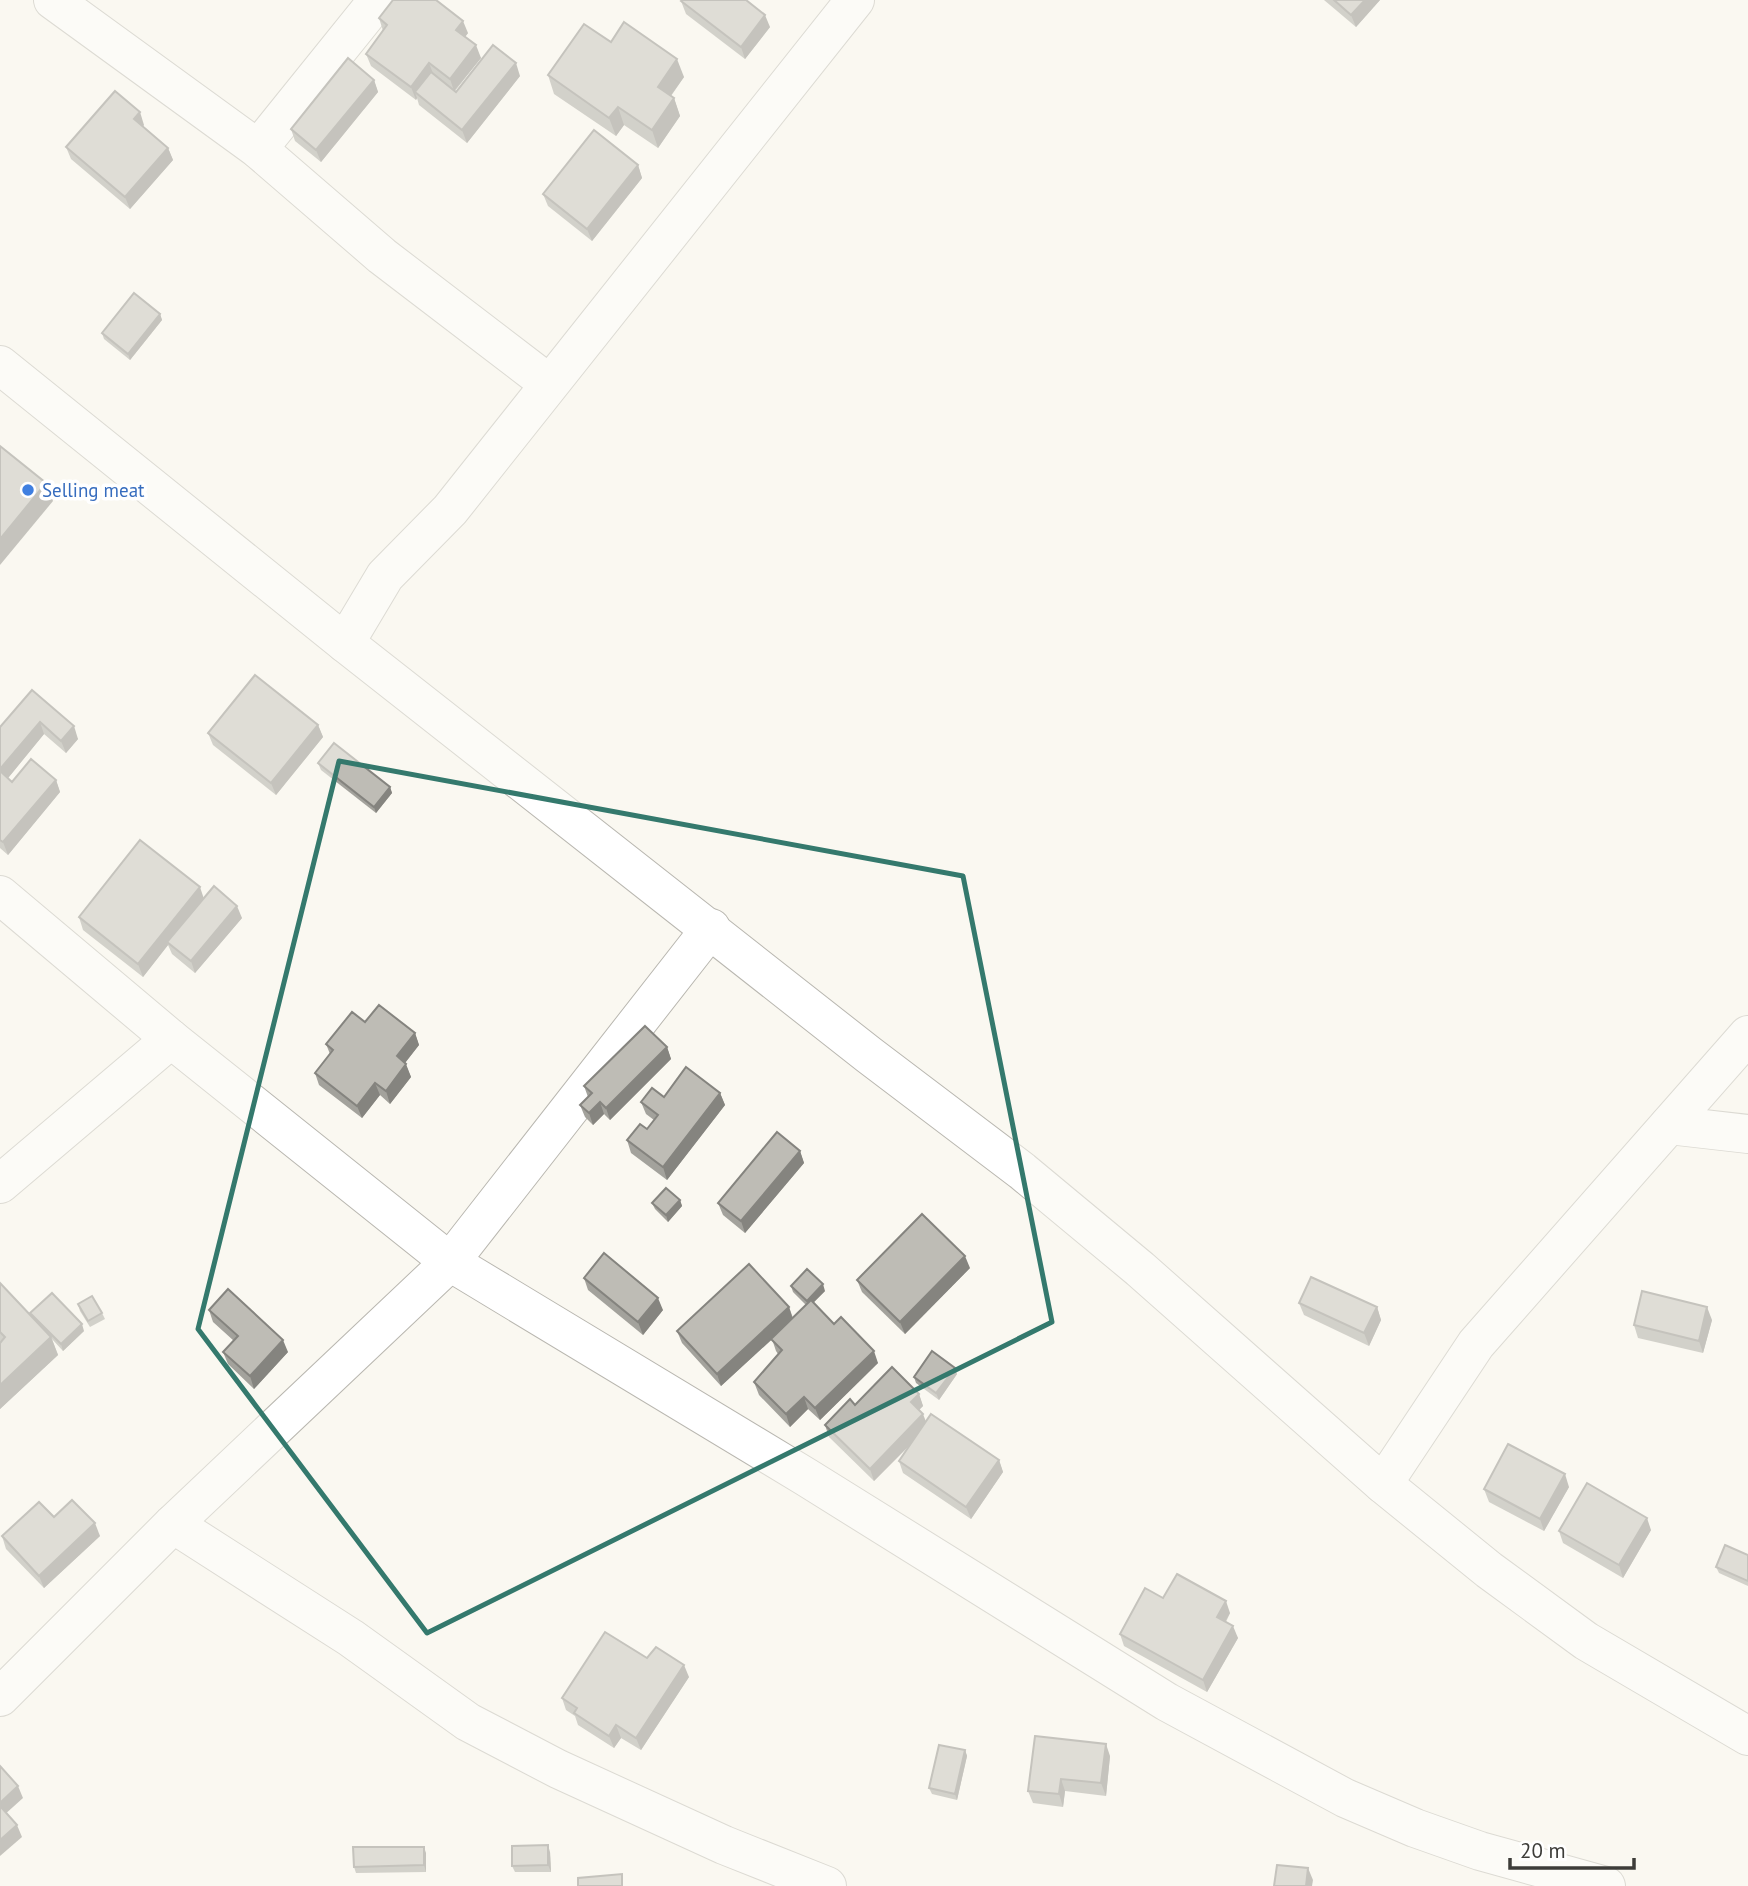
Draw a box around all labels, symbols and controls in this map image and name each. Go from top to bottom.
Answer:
place label: Selling meat [42,478,145,502]
marker: Selling meat [20,482,36,498]
scale bar [1510,1826,1634,1870]
text: 20 m [1520,1837,1566,1864]

